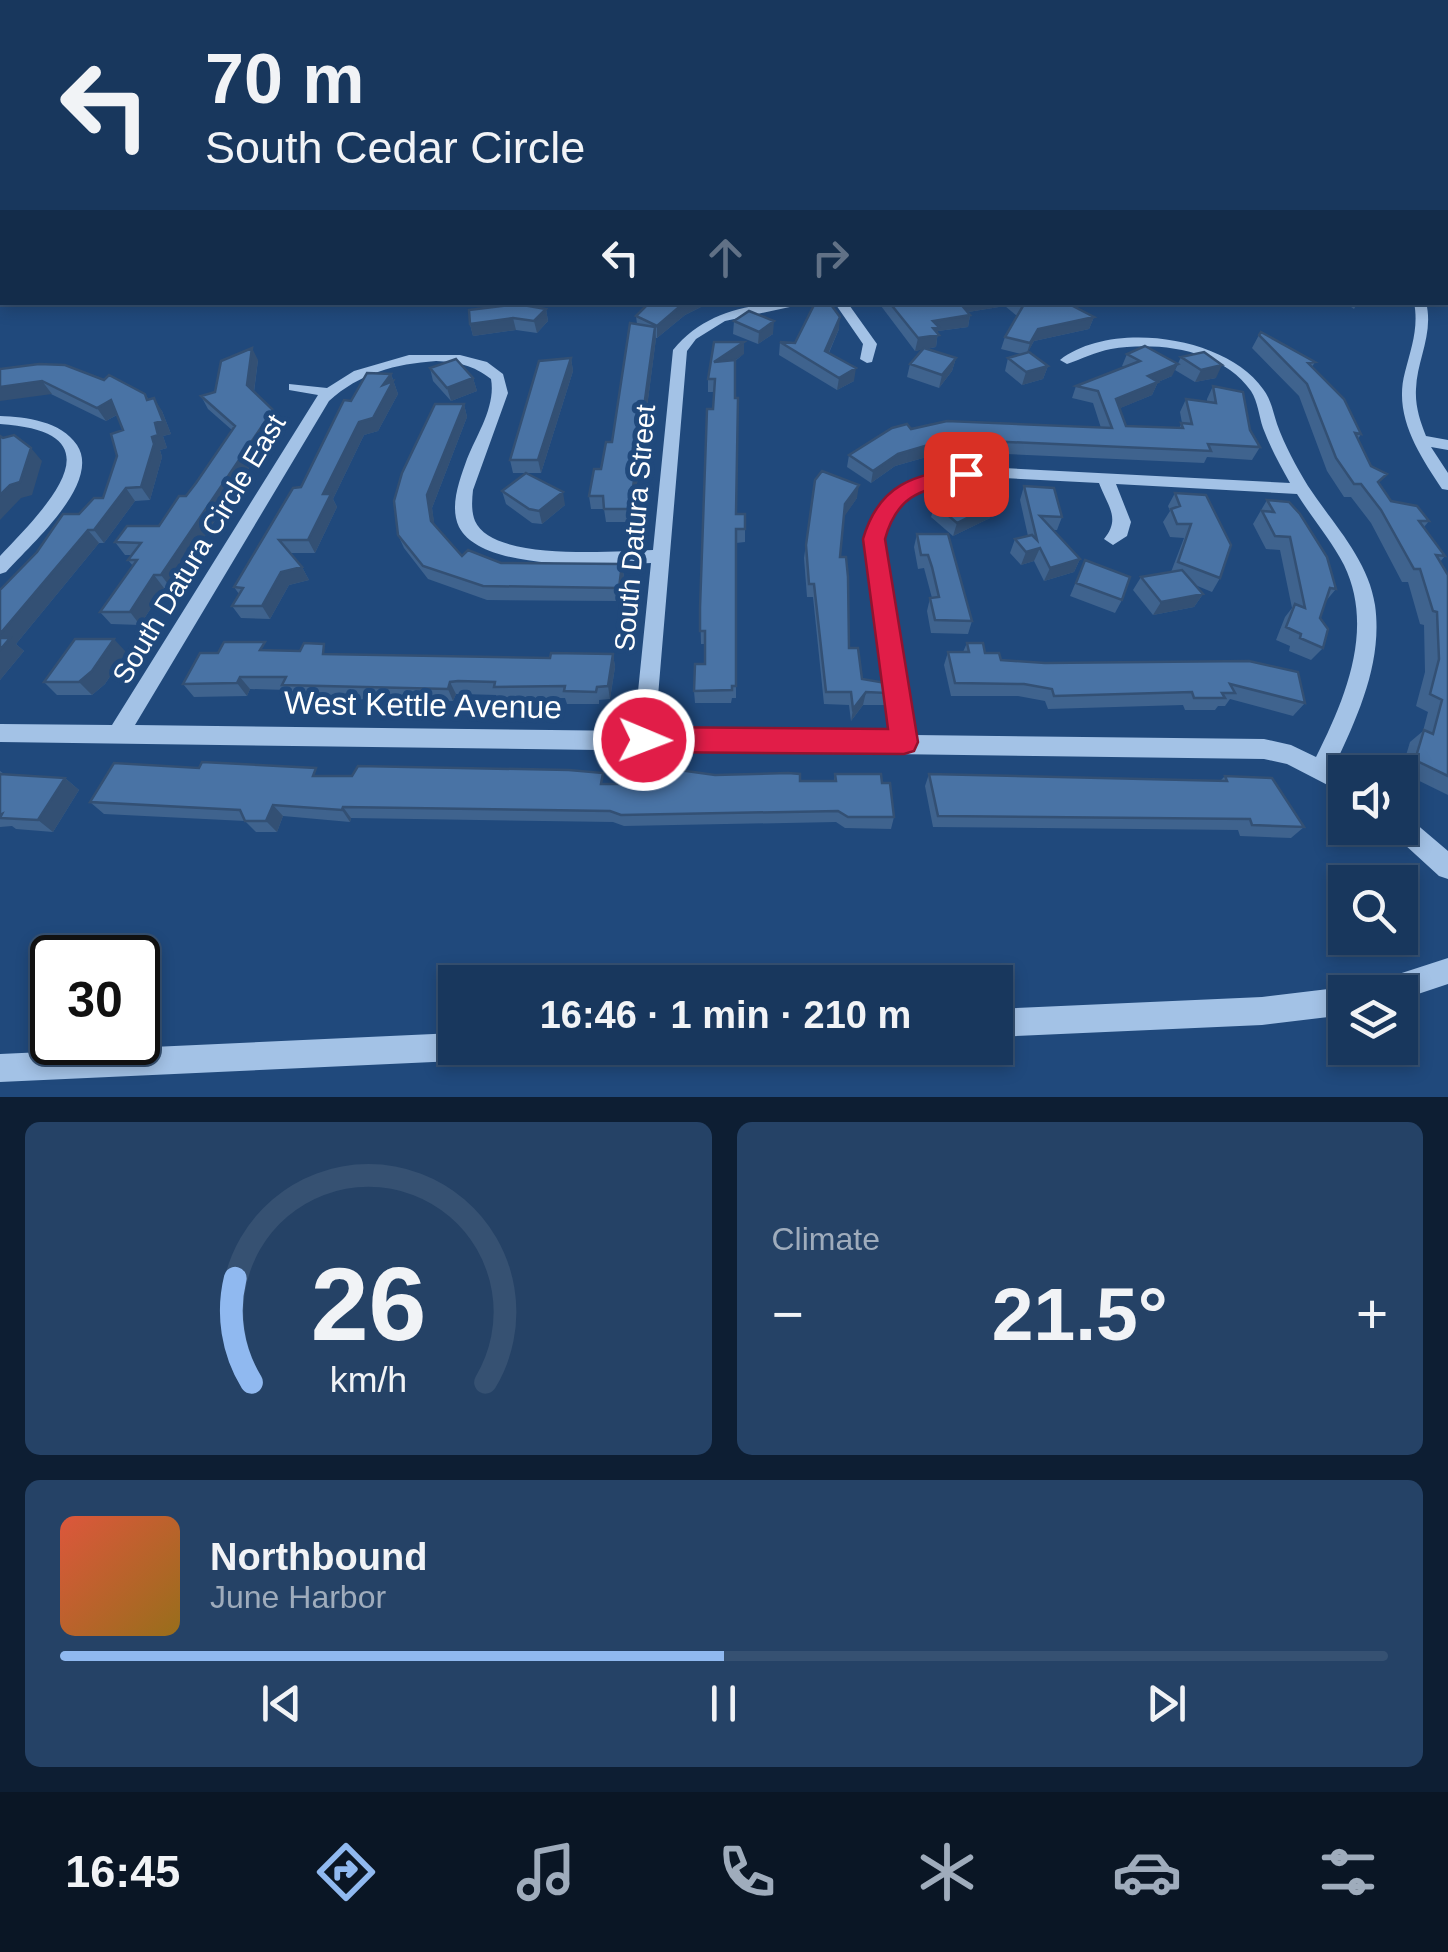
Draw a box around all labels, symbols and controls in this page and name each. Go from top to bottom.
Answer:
icon: left [40,40,170,170]
text: 70 m [205,40,365,118]
text: South Cedar Circle [205,122,585,173]
icon: left [593,230,648,285]
icon: ahead [698,230,753,285]
icon: right [803,230,858,285]
street label: South Datura Street [609,403,661,653]
street label: South Datura Circle East [106,409,292,689]
pin [924,432,1009,517]
icon: arrive [939,447,994,502]
street label: West Kettle Avenue [284,685,562,725]
position arrow [592,688,696,792]
map controls [1328,755,1418,1065]
button: sound [1328,755,1418,845]
button: search [1328,865,1418,955]
speed limit sign: 30 [30,935,160,1065]
button: layers [1328,975,1418,1065]
text: 16:46 · 1 min · 210 m [540,994,911,1036]
text: Climate [772,1221,880,1257]
text: 26 [310,1246,426,1362]
text: 21.5° [992,1272,1168,1356]
text: − [772,1283,804,1345]
text: + [1356,1283,1388,1345]
text: km/h [330,1360,407,1400]
text: Northbound [210,1536,427,1578]
text: June Harbor [210,1579,386,1615]
icon: previous [254,1676,309,1731]
icon: pause [696,1676,751,1731]
icon: next [1139,1676,1194,1731]
icon: directions [311,1837,381,1907]
icon: music [511,1837,581,1907]
icon: phone [712,1837,782,1907]
icon: climate [912,1837,982,1907]
icon: car [1112,1837,1182,1907]
icon: filters [1313,1837,1383,1907]
text: 16:45 [65,1846,180,1897]

